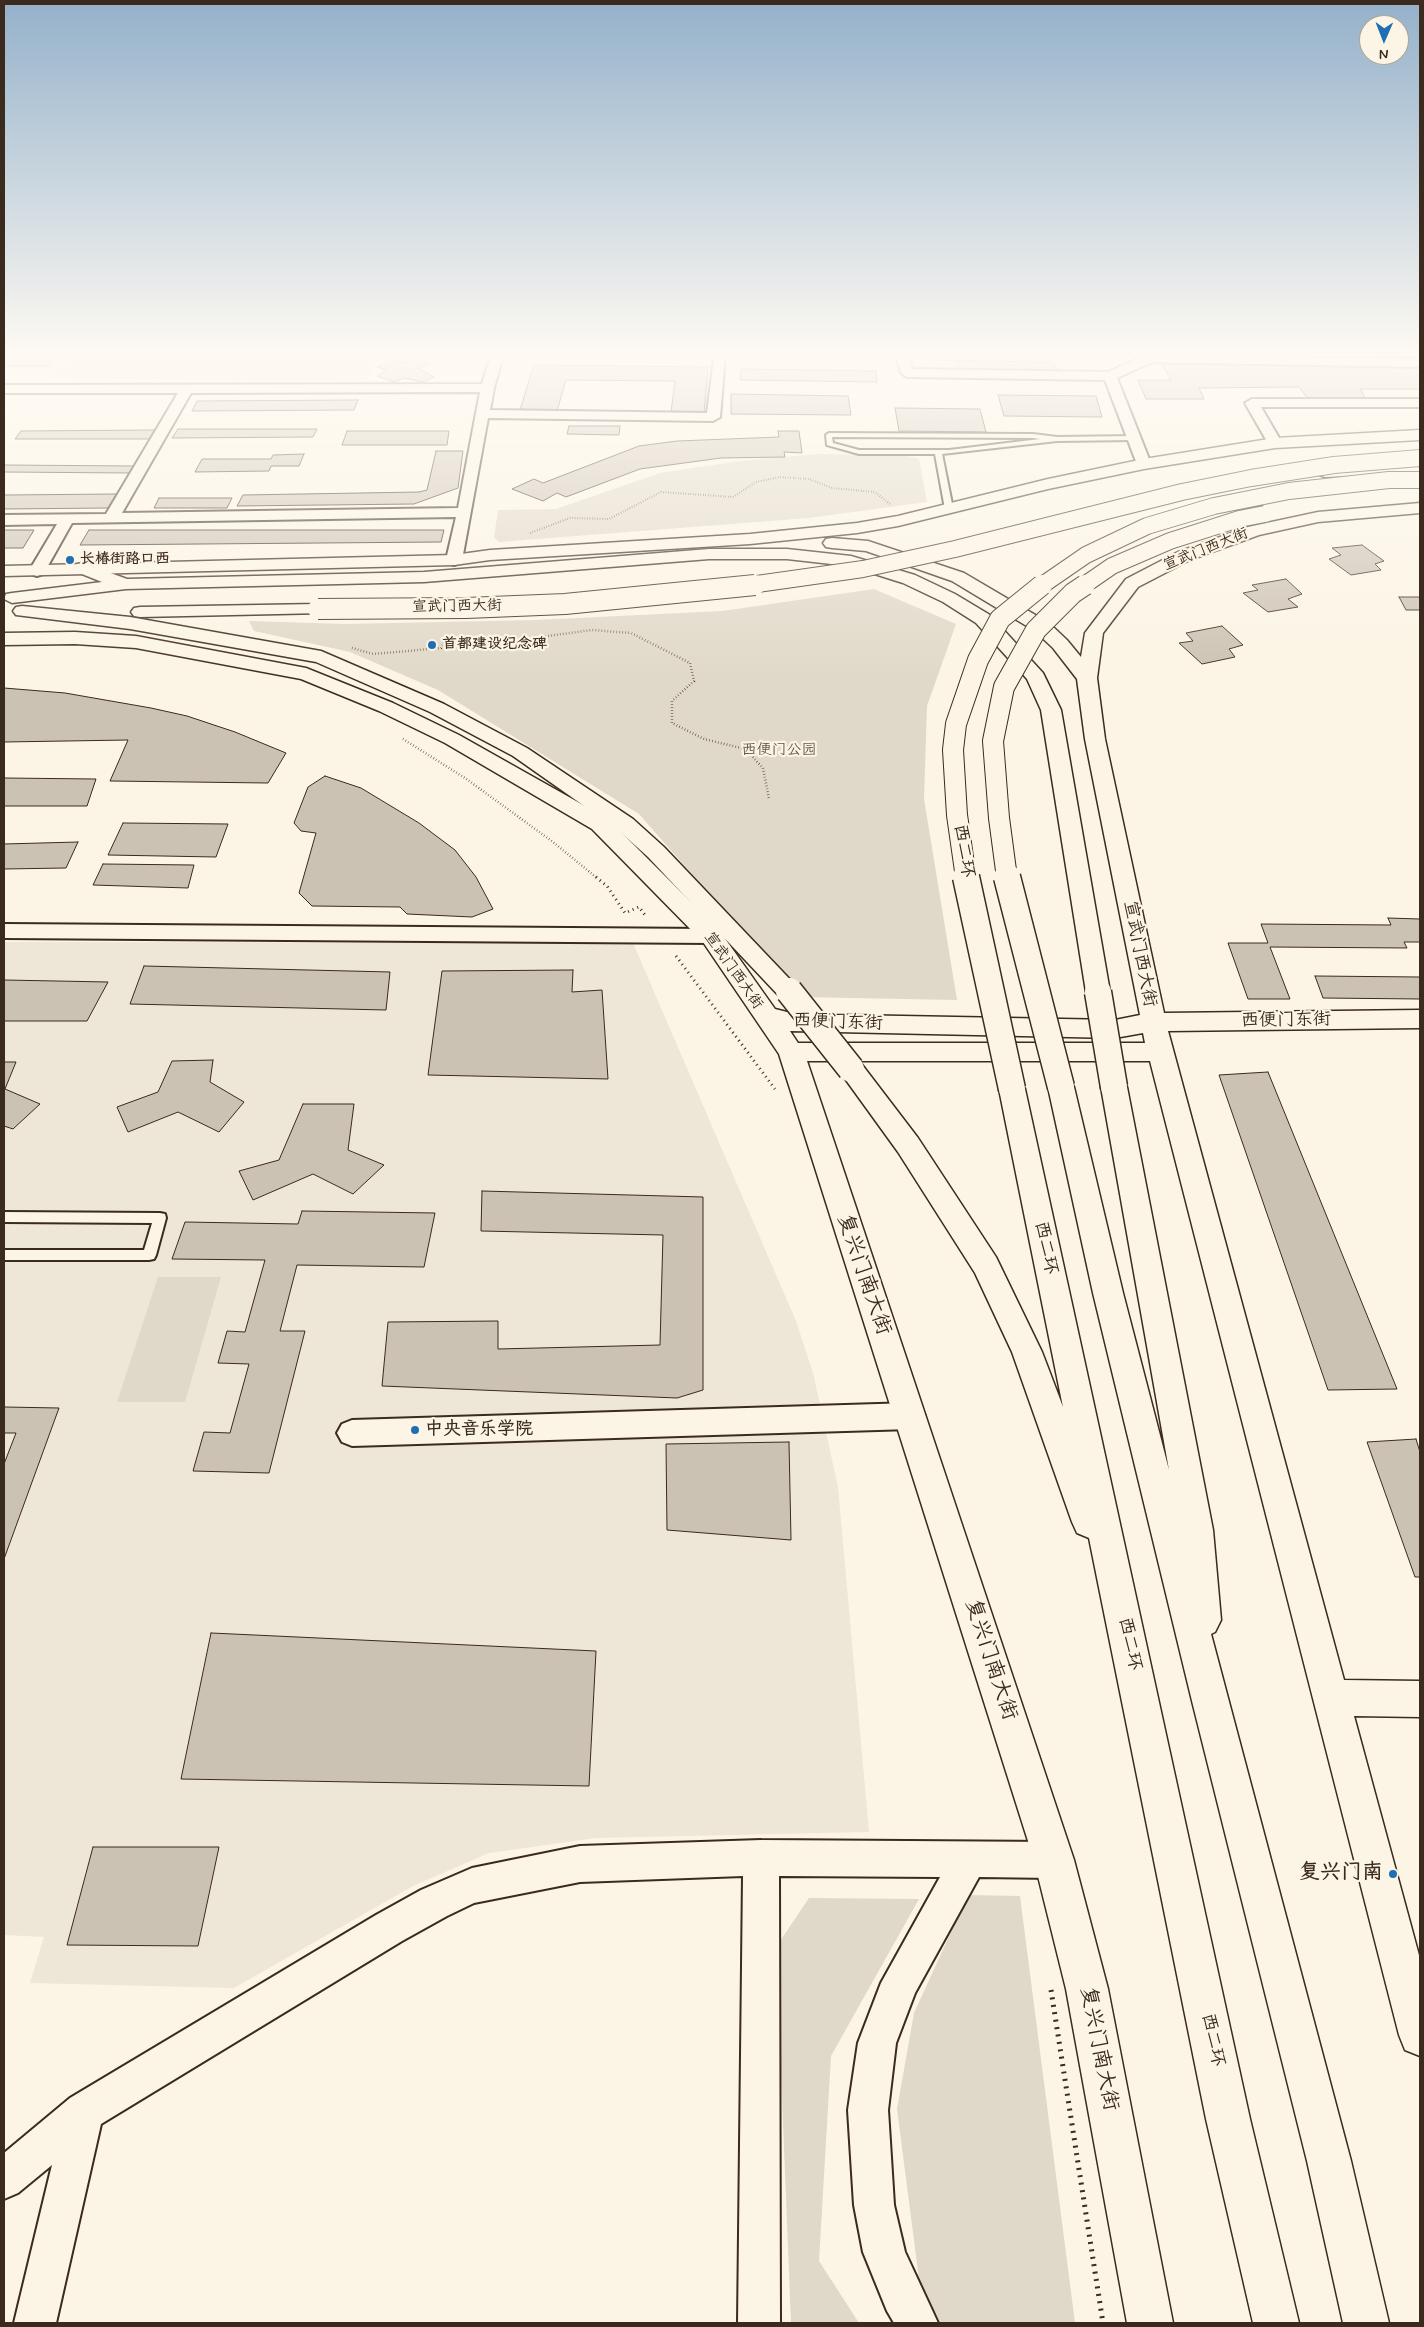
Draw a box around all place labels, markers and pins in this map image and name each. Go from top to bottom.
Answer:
place label: 长椿街路口西 [80,551,170,569]
marker: 长椿街路口西 [64,554,76,566]
place label: 首都建设纪念碑 [442,636,547,654]
marker: 首都建设纪念碑 [426,639,438,651]
place label: 中央音乐学院 [425,1419,533,1441]
marker: 中央音乐学院 [409,1424,421,1436]
place label: 复兴门南 [1299,1861,1383,1887]
marker: 复兴门南 [1387,1868,1399,1880]

